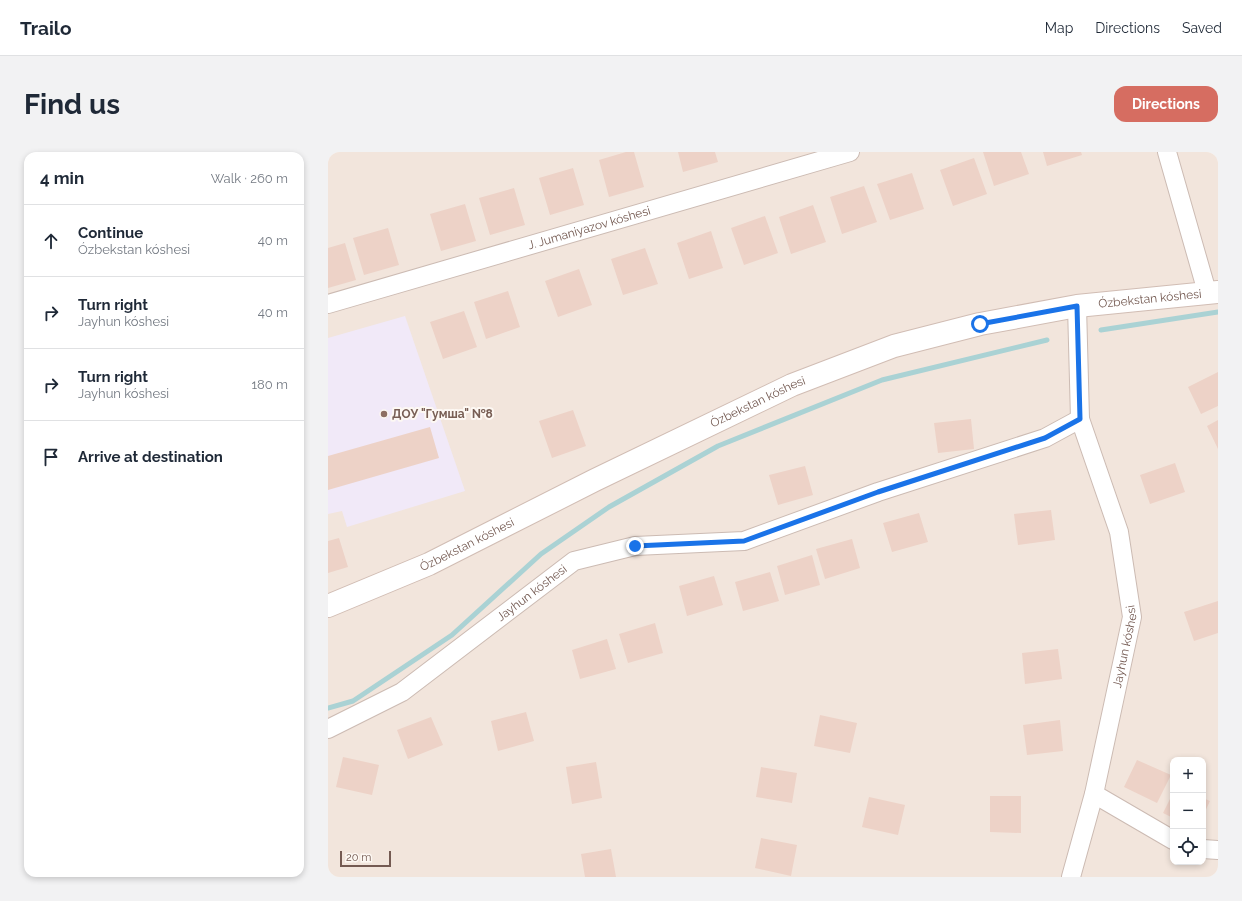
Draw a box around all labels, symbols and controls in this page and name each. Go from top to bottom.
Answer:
text: Trailo [20,17,71,39]
text: Map [1045,20,1073,36]
text: Directions [1095,20,1160,36]
text: Saved [1182,20,1222,36]
button: Directions [1114,86,1218,122]
text: Find us [24,88,120,121]
text: 4 min [40,168,84,188]
text: Walk · 260 m [211,171,288,186]
street label: J. Jumaniyazov kóshesi [526,203,652,252]
text: Continue [78,224,143,242]
icon: ahead [40,230,62,252]
text: 40 m [258,233,288,248]
text: Ózbekstan kóshesi [78,242,190,257]
street label: Ózbekstan kóshesi [1098,287,1202,311]
text: Turn right [78,296,148,314]
icon: right [40,302,62,324]
text: 40 m [258,305,288,320]
text: Jayhun kóshesi [78,314,169,329]
route start [971,315,989,333]
text: Turn right [78,368,148,386]
icon: right [40,374,62,396]
street label: Ózbekstan kóshesi [708,374,807,430]
text: 180 m [252,377,288,392]
text: Jayhun kóshesi [78,386,169,401]
place label: ДОУ "Гумша" №8 [392,407,493,421]
marker: ДОУ "Гумша" №8 [379,409,389,419]
icon: arrive [40,446,62,468]
text: Arrive at destination [78,448,223,466]
street label: Ózbekstan kóshesi [418,515,516,574]
route end [626,537,644,555]
street label: Jayhun kóshesi [494,562,570,624]
street label: Jayhun kóshesi [1110,604,1140,689]
map controls [1170,757,1206,865]
button: + [1170,757,1206,793]
button: − [1170,793,1206,829]
button: locate [1170,829,1206,865]
scale bar [340,849,391,868]
text: 20 m [346,851,371,864]

